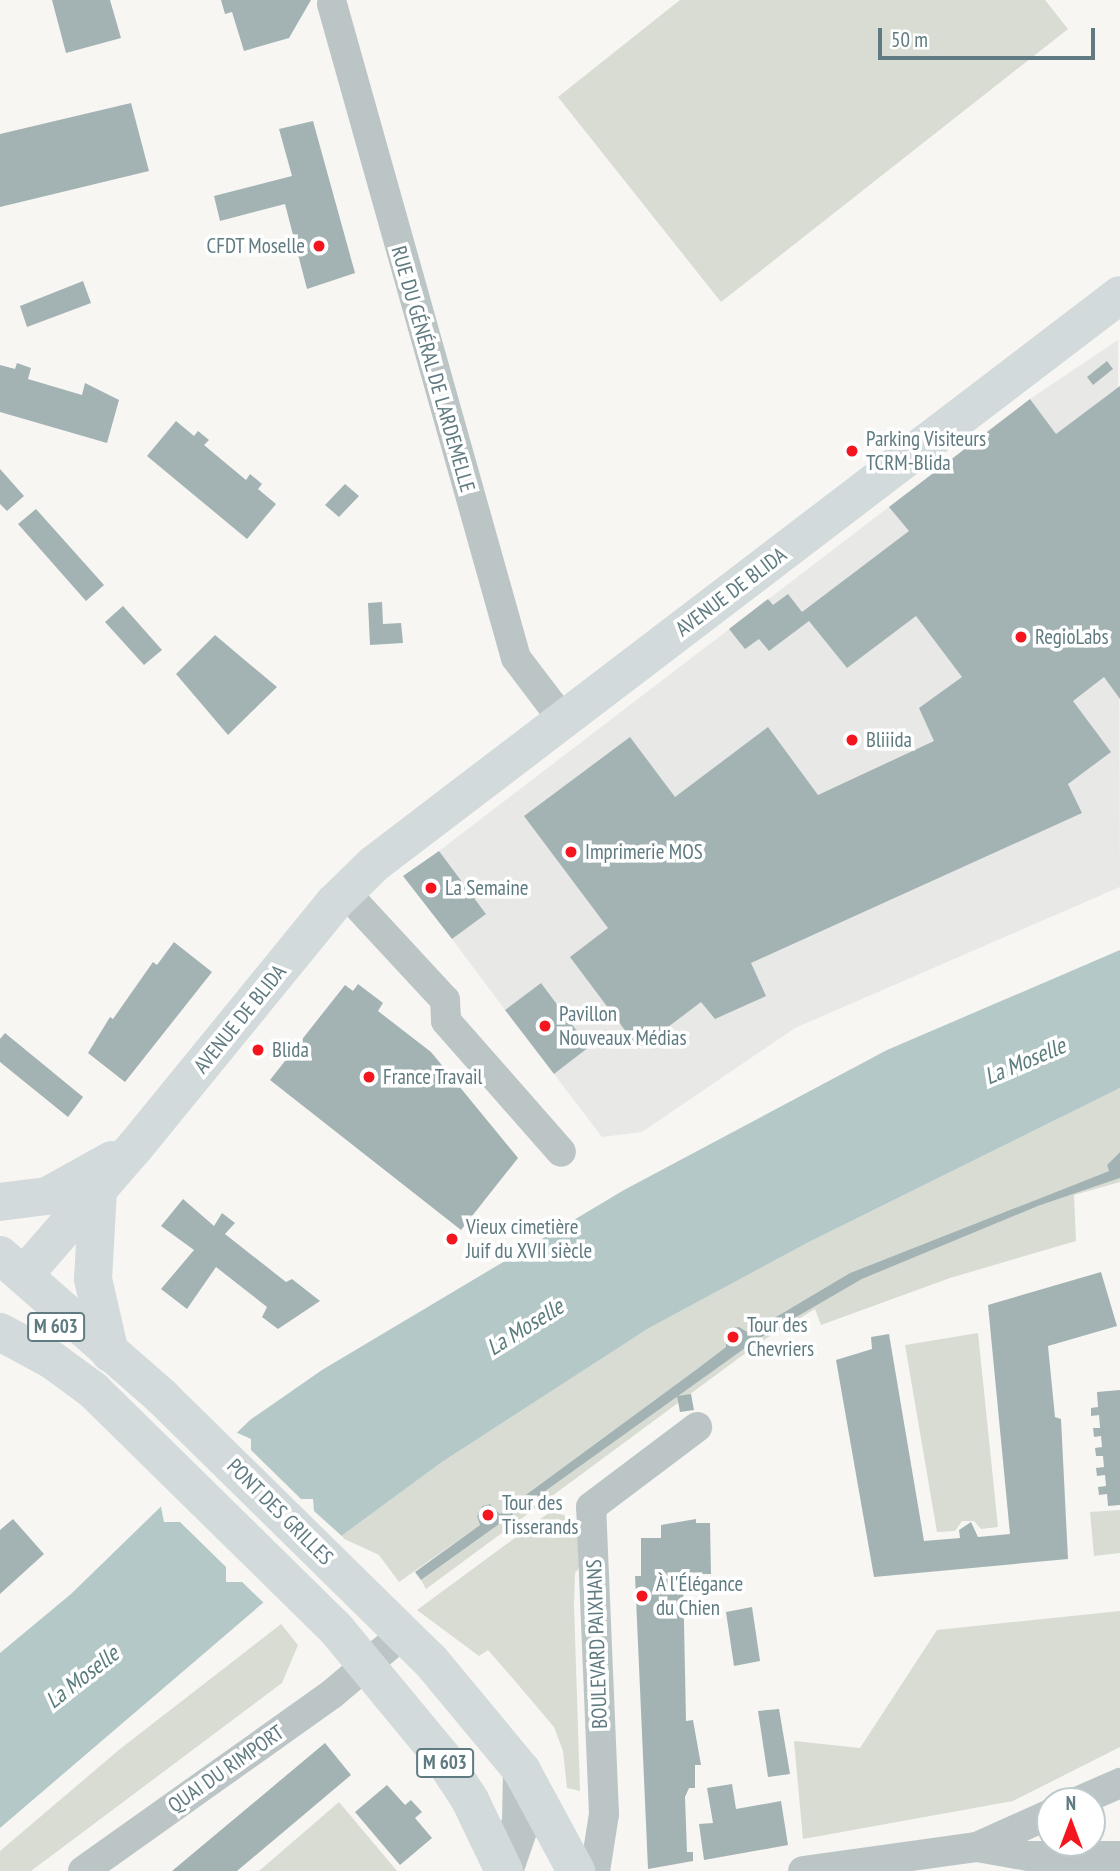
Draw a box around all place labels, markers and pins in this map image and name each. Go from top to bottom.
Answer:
place label: CFDT Moselle [206,233,305,259]
marker: CFDT Moselle [311,238,327,254]
place label: Parking Visiteurs TCRM-Blida [866,426,987,476]
marker: Parking Visiteurs TCRM-Blida [844,443,860,459]
place label: RegioLabs [1035,624,1108,650]
marker: RegioLabs [1013,629,1029,645]
place label: Bliiida [866,727,912,753]
marker: Bliiida [844,732,860,748]
place label: Imprimerie MOS [585,839,703,865]
marker: Imprimerie MOS [563,844,579,860]
place label: La Semaine [445,875,528,901]
marker: La Semaine [423,880,439,896]
place label: Pavillon Nouveaux Médias [559,1001,687,1051]
marker: Pavillon Nouveaux Médias [537,1018,553,1034]
place label: Blida [272,1037,309,1063]
marker: Blida [250,1042,266,1058]
place label: France Travail [383,1064,483,1090]
marker: France Travail [361,1069,377,1085]
place label: Vieux cimetière Juif du XVII siècle [466,1214,593,1264]
marker: Vieux cimetière Juif du XVII siècle [444,1231,460,1247]
place label: Tour des Chevriers [747,1312,814,1362]
marker: Tour des Chevriers [725,1329,741,1345]
place label: Tour des Tisserands [502,1490,578,1540]
marker: Tour des Tisserands [480,1507,496,1523]
place label: À l'Élégance du Chien [656,1571,744,1621]
marker: À l'Élégance du Chien [634,1588,650,1604]

